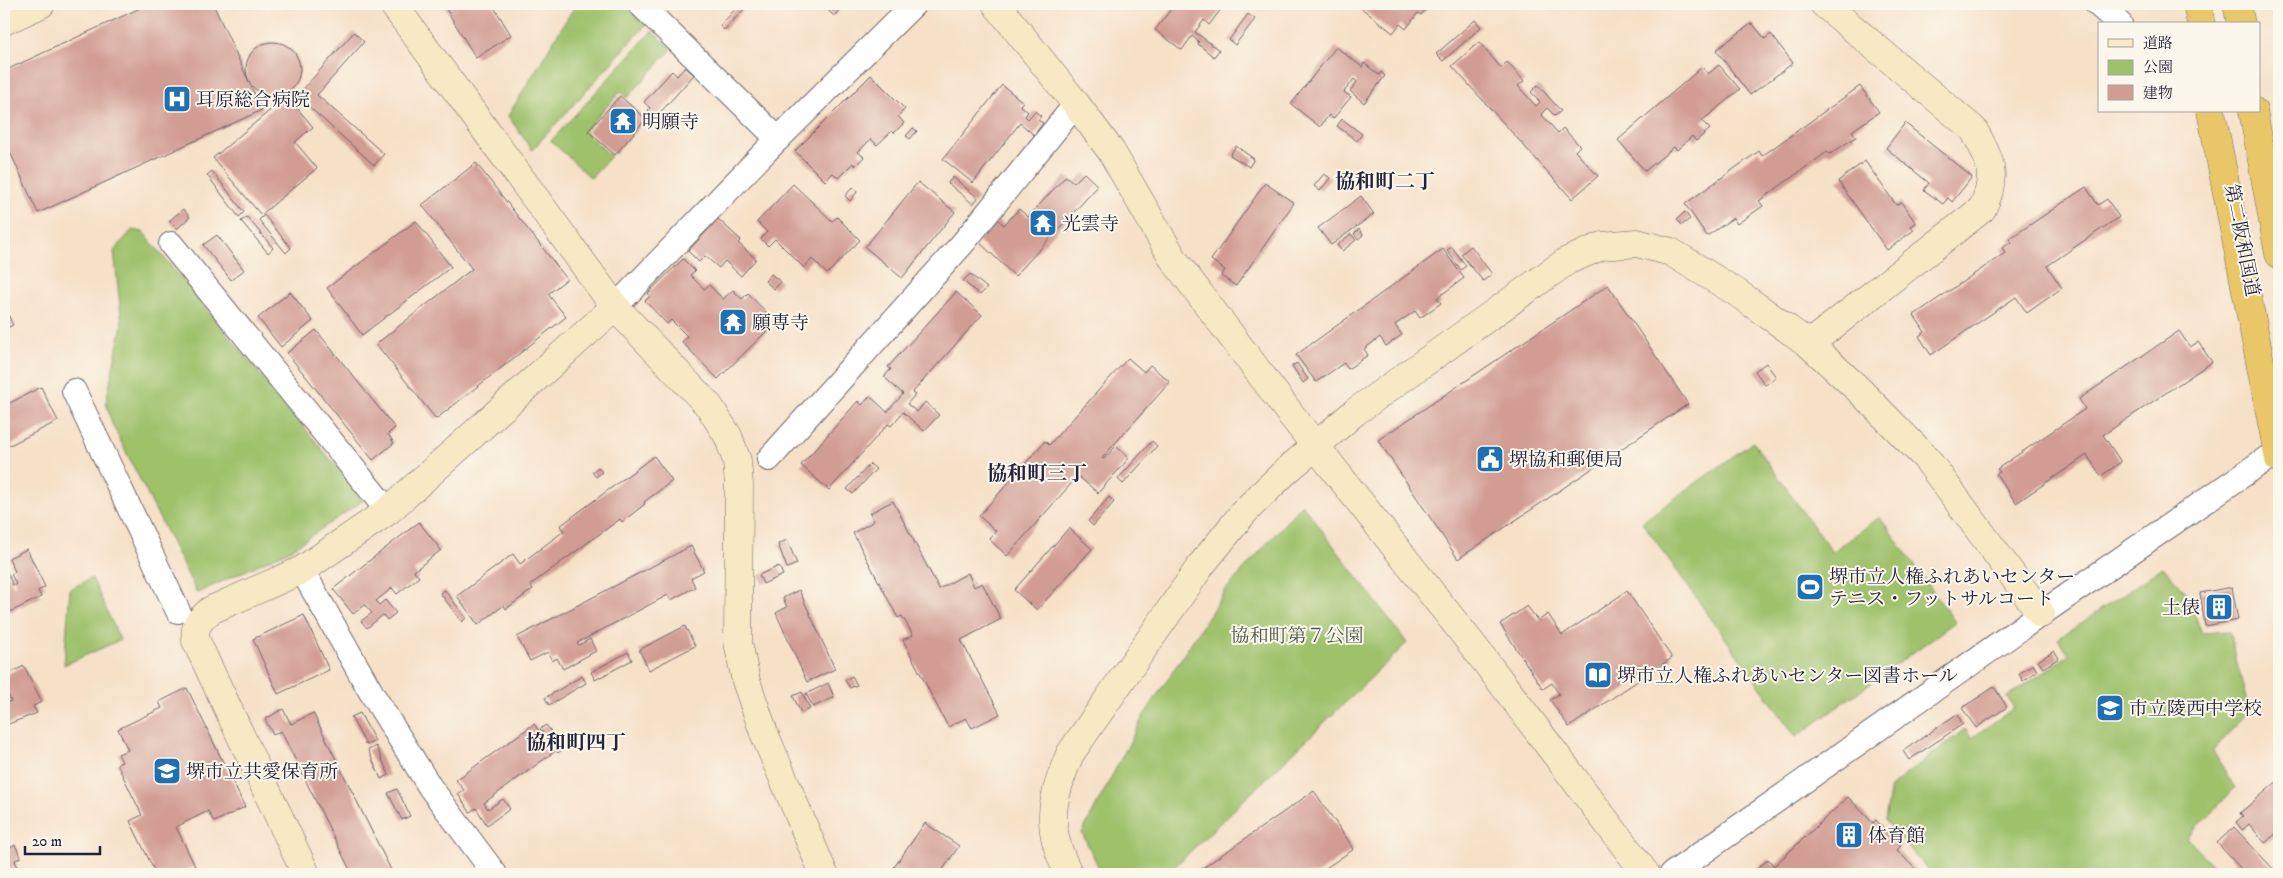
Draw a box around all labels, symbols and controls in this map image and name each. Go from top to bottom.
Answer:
legend [2098,22,2260,112]
text: 道路 [2143,34,2173,53]
text: 公園 [2143,58,2173,77]
hospital icon: 耳原総合病院 [162,84,192,114]
text: 建物 [2143,84,2173,103]
place label: 耳原総合病院 [196,89,310,112]
temple icon: 明願寺 [608,106,638,136]
place label: 明願寺 [642,111,699,134]
district label: 協和町二丁 [1335,170,1435,195]
street label: 第二阪和国道 [2219,182,2264,298]
temple icon: 光雲寺 [1028,208,1058,238]
place label: 光雲寺 [1062,213,1119,236]
temple icon: 願専寺 [718,307,748,337]
place label: 願専寺 [752,312,809,335]
public building icon: 堺協和郵便局 [1475,444,1505,474]
place label: 堺協和郵便局 [1509,449,1623,472]
district label: 協和町三丁 [987,462,1087,487]
place label: 堺市立人権ふれあいセンター テニス・フットサルコート [1829,566,2075,611]
sports icon: 堺市立人権ふれあいセンター テニス・フットサルコート [1795,572,1825,602]
building icon: 土俵 [2204,592,2234,622]
place label: 土俵 [2162,597,2200,620]
park label: 協和町第７公園 [1230,625,1364,648]
library icon: 堺市立人権ふれあいセンター図書ホール [1583,660,1613,690]
place label: 堺市立人権ふれあいセンター図書ホール [1617,665,1958,688]
school or university icon: 市立陵西中学校 [2095,693,2125,723]
place label: 市立陵西中学校 [2129,698,2262,721]
district label: 協和町四丁 [526,731,626,756]
school or university icon: 堺市立共愛保育所 [152,756,182,786]
place label: 堺市立共愛保育所 [186,761,338,784]
building icon: 体育館 [1834,820,1864,850]
scale bar [25,823,100,855]
place label: 体育館 [1868,825,1925,848]
text: 20 m [32,832,62,851]

